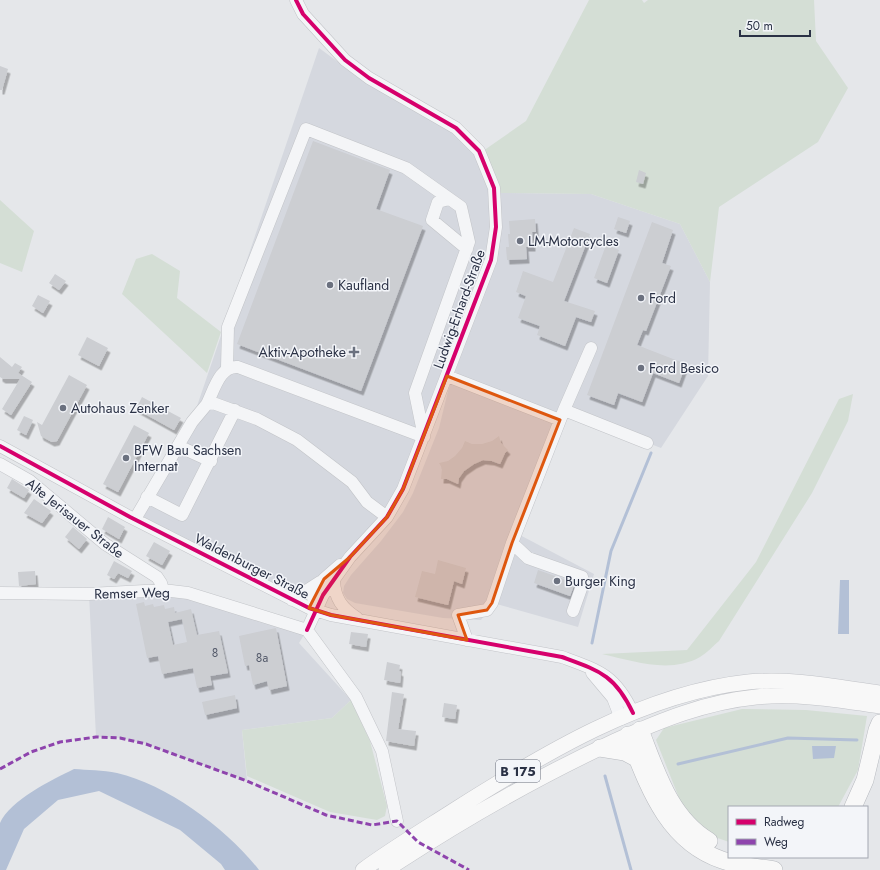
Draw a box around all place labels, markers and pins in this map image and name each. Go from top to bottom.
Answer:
place label: LM-Motorcycles [528,231,619,251]
marker: LM-Motorcycles [515,236,525,246]
place label: Kaufland [338,275,389,295]
marker: Kaufland [325,280,335,290]
place label: Ford [649,288,676,308]
marker: Ford [636,293,646,303]
place label: Aktiv-Apotheke [259,342,346,362]
marker: Aktiv-Apotheke [349,347,359,357]
place label: Ford Besico [649,358,719,378]
marker: Ford Besico [636,363,646,373]
place label: Autohaus Zenker [71,398,170,418]
marker: Autohaus Zenker [58,403,68,413]
place label: BFW Bau Sachsen Internat [134,440,242,476]
marker: BFW Bau Sachsen Internat [121,453,131,463]
place label: Burger King [565,571,636,591]
marker: Burger King [552,576,562,586]

